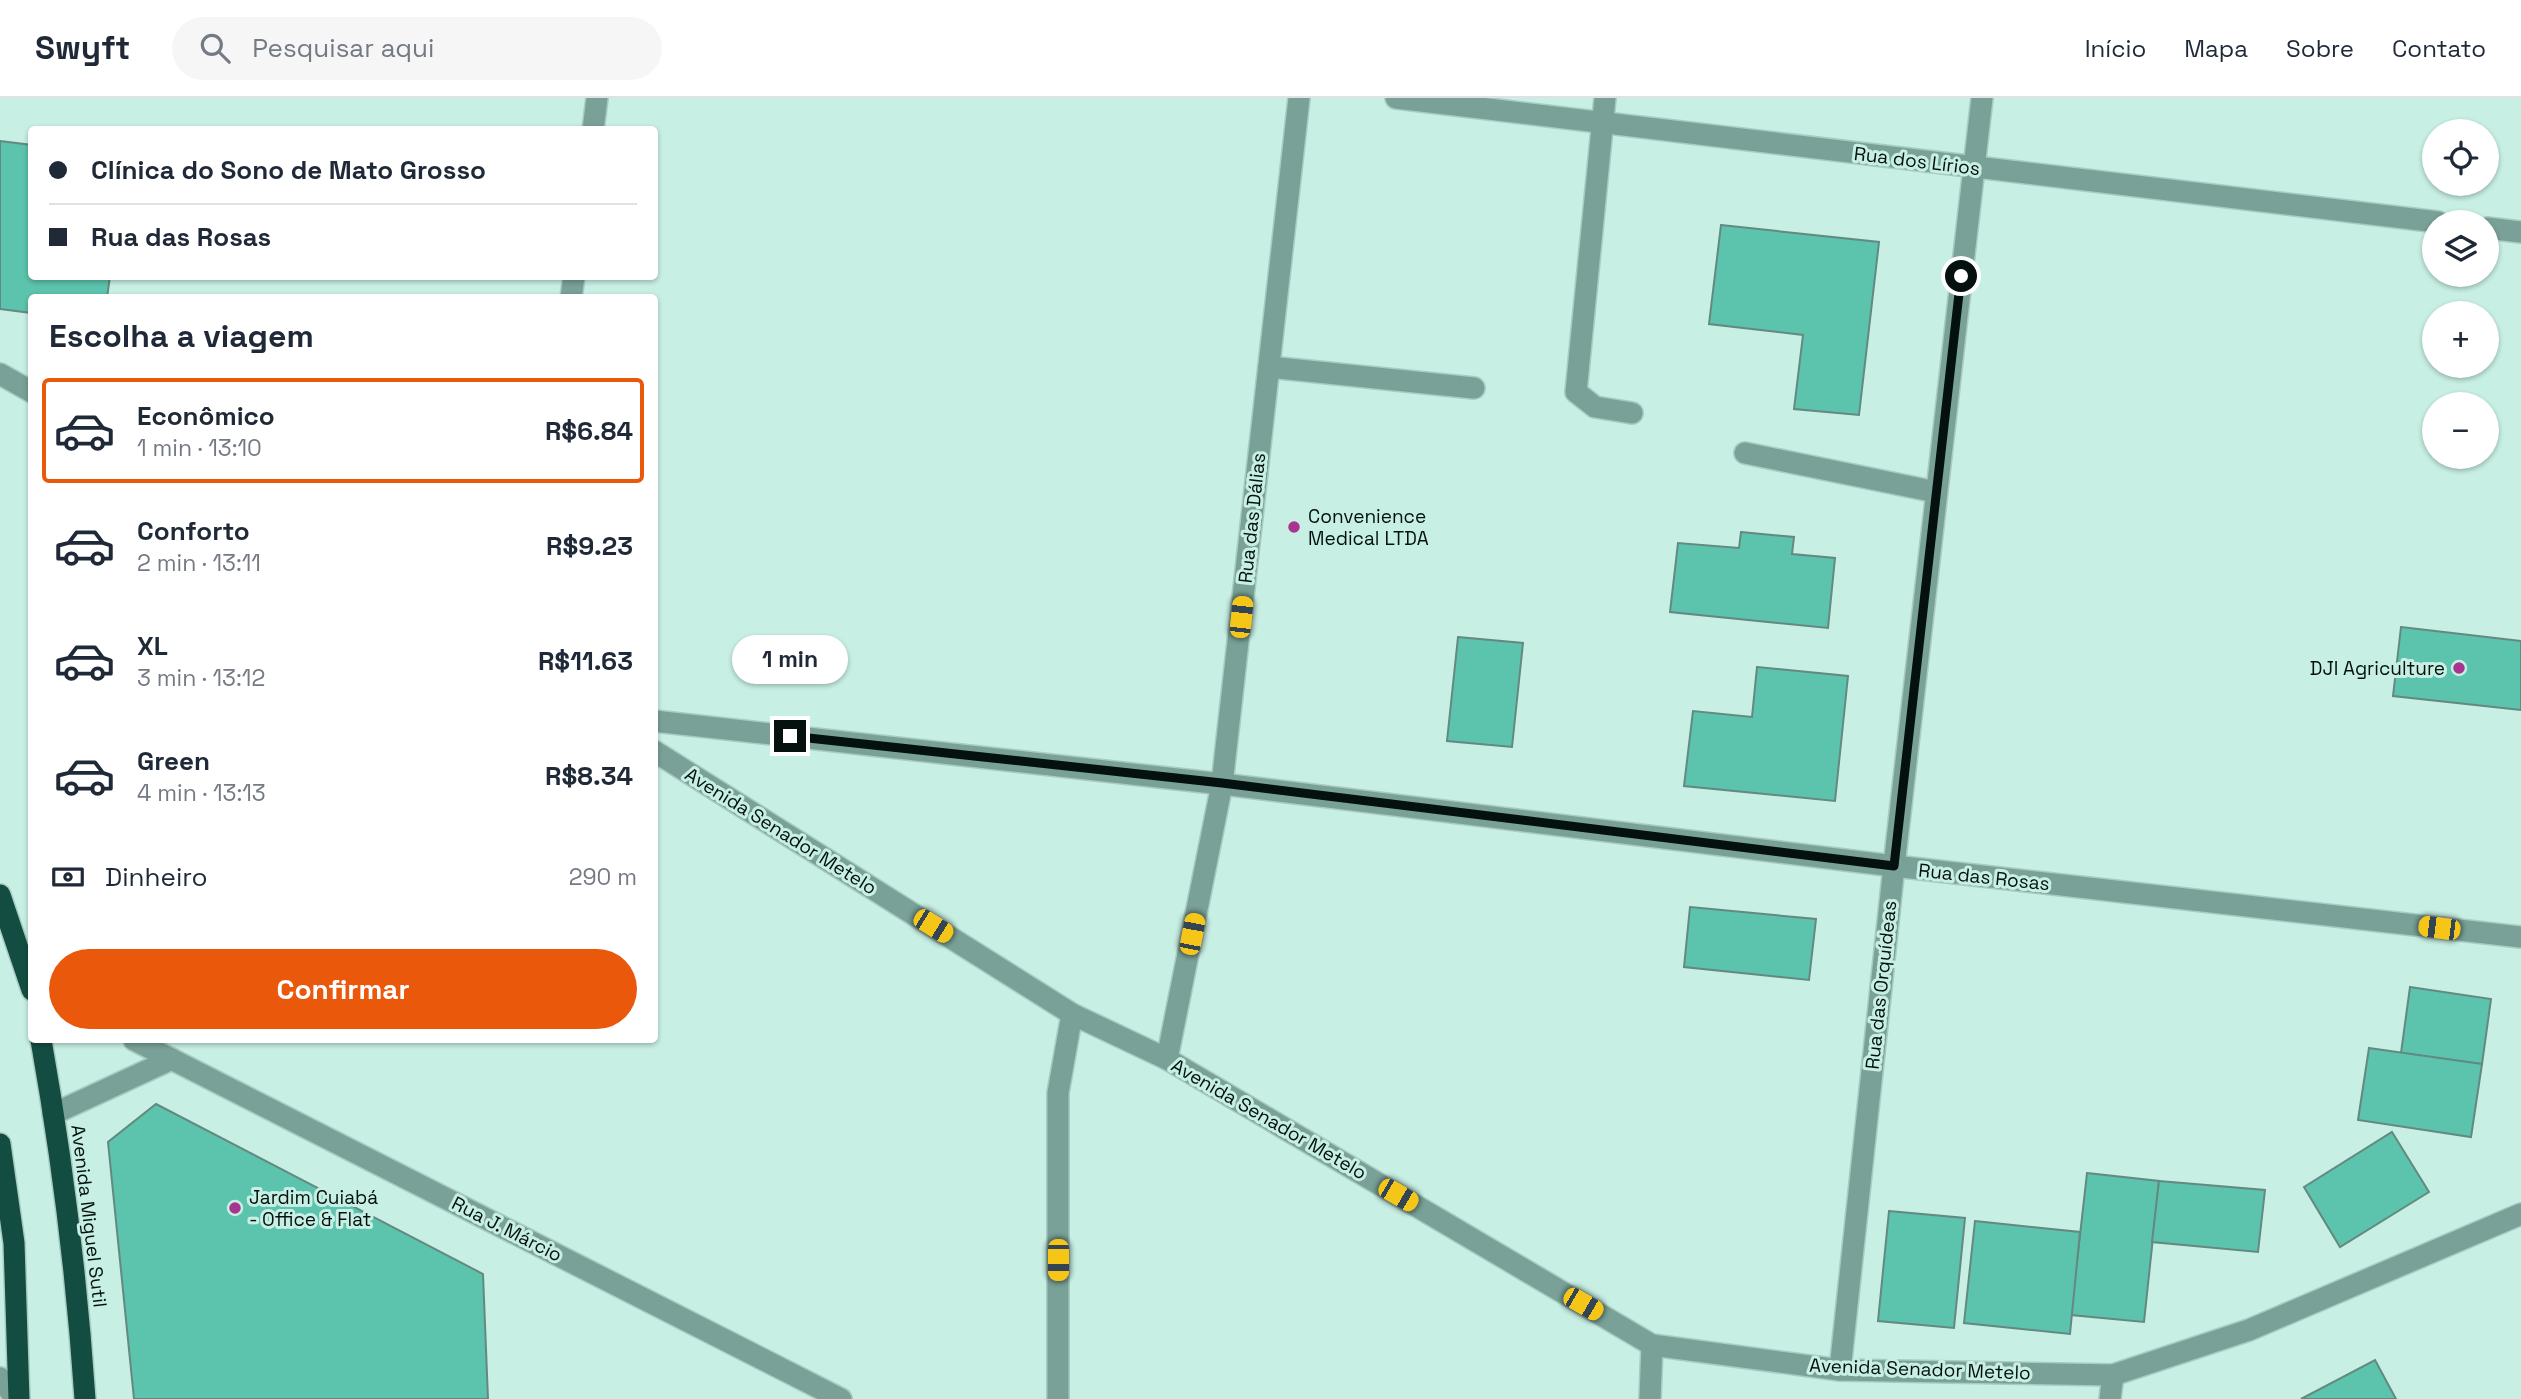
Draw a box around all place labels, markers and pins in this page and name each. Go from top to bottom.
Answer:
place label: Convenience Medical LTDA [1308,504,1429,551]
marker: Convenience Medical LTDA [1286,519,1302,535]
place label: DJI Agriculture [2310,656,2445,681]
marker: DJI Agriculture [2451,660,2467,676]
place label: Jardim Cuiabá - Office & Flat [249,1185,378,1232]
marker: Jardim Cuiabá - Office & Flat [227,1200,243,1216]

